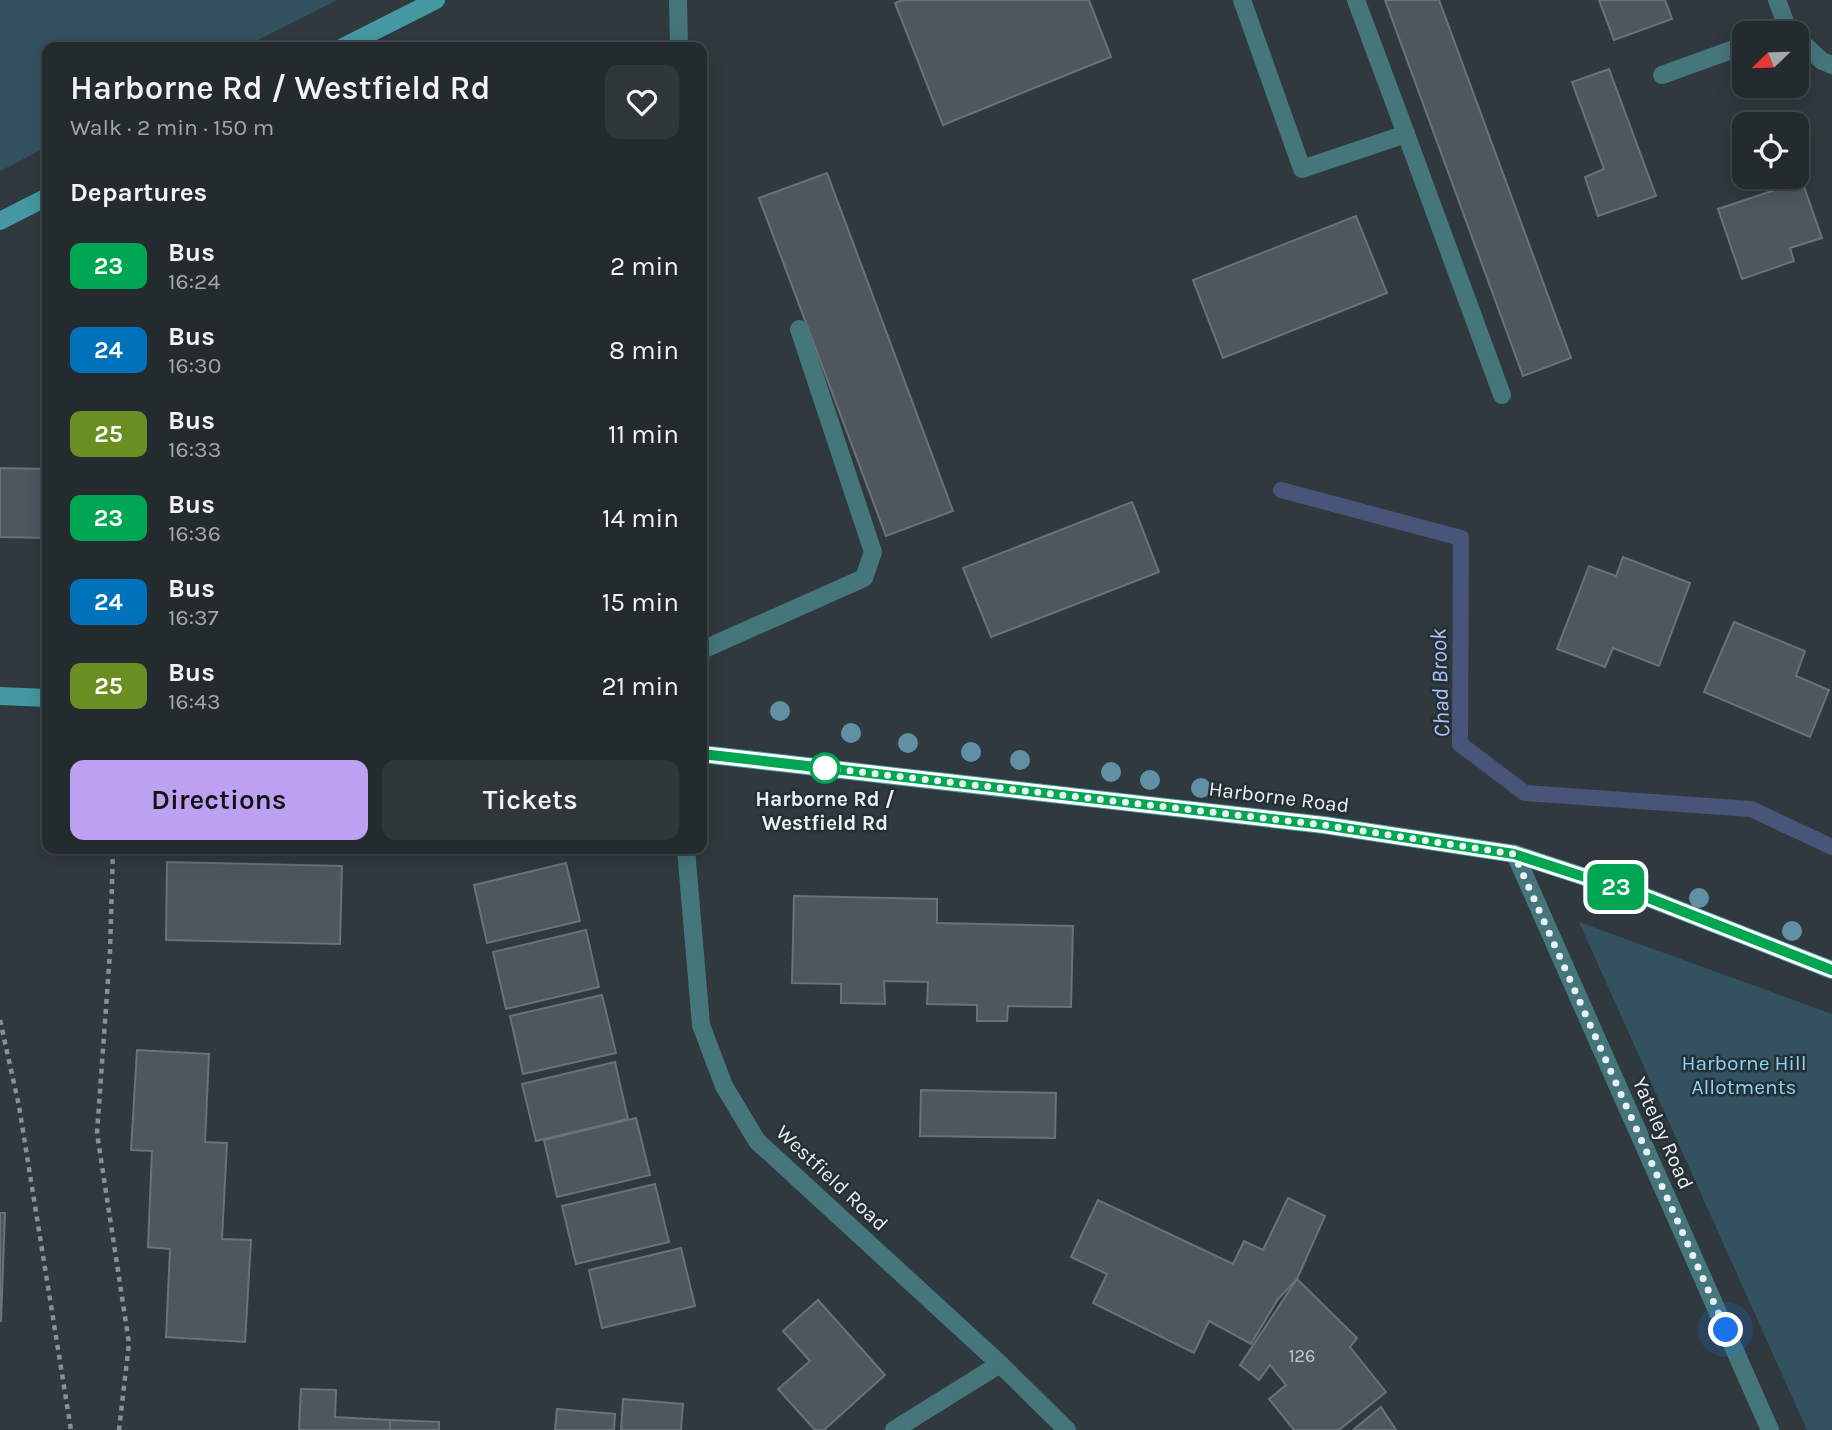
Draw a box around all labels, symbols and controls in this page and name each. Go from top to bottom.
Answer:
north arrow [1732,21,1810,98]
map controls [1732,21,1809,189]
button: heart [605,65,679,139]
text: Harborne Rd / Westfield Rd [70,69,490,107]
button: locate [1732,112,1809,189]
text: Walk · 2 min · 150 m [70,114,274,141]
text: Departures [70,177,207,208]
text: Bus [168,237,215,268]
text: 2 min [610,251,679,282]
text: 23 [94,252,123,280]
text: 16:24 [168,268,220,295]
text: Bus [168,321,215,352]
text: 8 min [609,335,679,366]
text: 24 [94,336,123,364]
text: 16:30 [168,352,221,379]
text: Bus [168,405,215,436]
text: 11 min [608,419,679,450]
text: 25 [94,420,123,448]
text: 16:33 [168,436,221,463]
text: Bus [168,489,215,520]
text: 14 min [602,503,679,534]
text: 23 [94,504,123,532]
text: 16:36 [168,520,221,547]
text: Bus [168,573,215,604]
text: 15 min [602,587,679,618]
text: 24 [94,588,123,616]
text: 16:37 [168,604,218,631]
water label: Chad Brook [1425,628,1455,738]
text: Bus [168,657,215,688]
text: 21 min [601,671,679,702]
text: 25 [94,672,123,700]
text: 16:43 [168,688,221,715]
marker: Harborne Rd / Westfield Rd [810,753,840,783]
button: Directions [70,760,368,840]
button: Tickets [382,760,679,840]
street label: Harborne Road [1207,776,1351,818]
place label: Harborne Rd / Westfield Rd [755,787,895,835]
line badge: 23 [1584,864,1648,910]
text: 23 [1601,873,1631,901]
park label: Harborne Hill Allotments [1681,1051,1807,1099]
street label: Yateley Road [1628,1073,1698,1193]
street label: Westfield Road [771,1120,893,1236]
your location [1708,1312,1743,1347]
house number: 126 [1289,1345,1315,1367]

